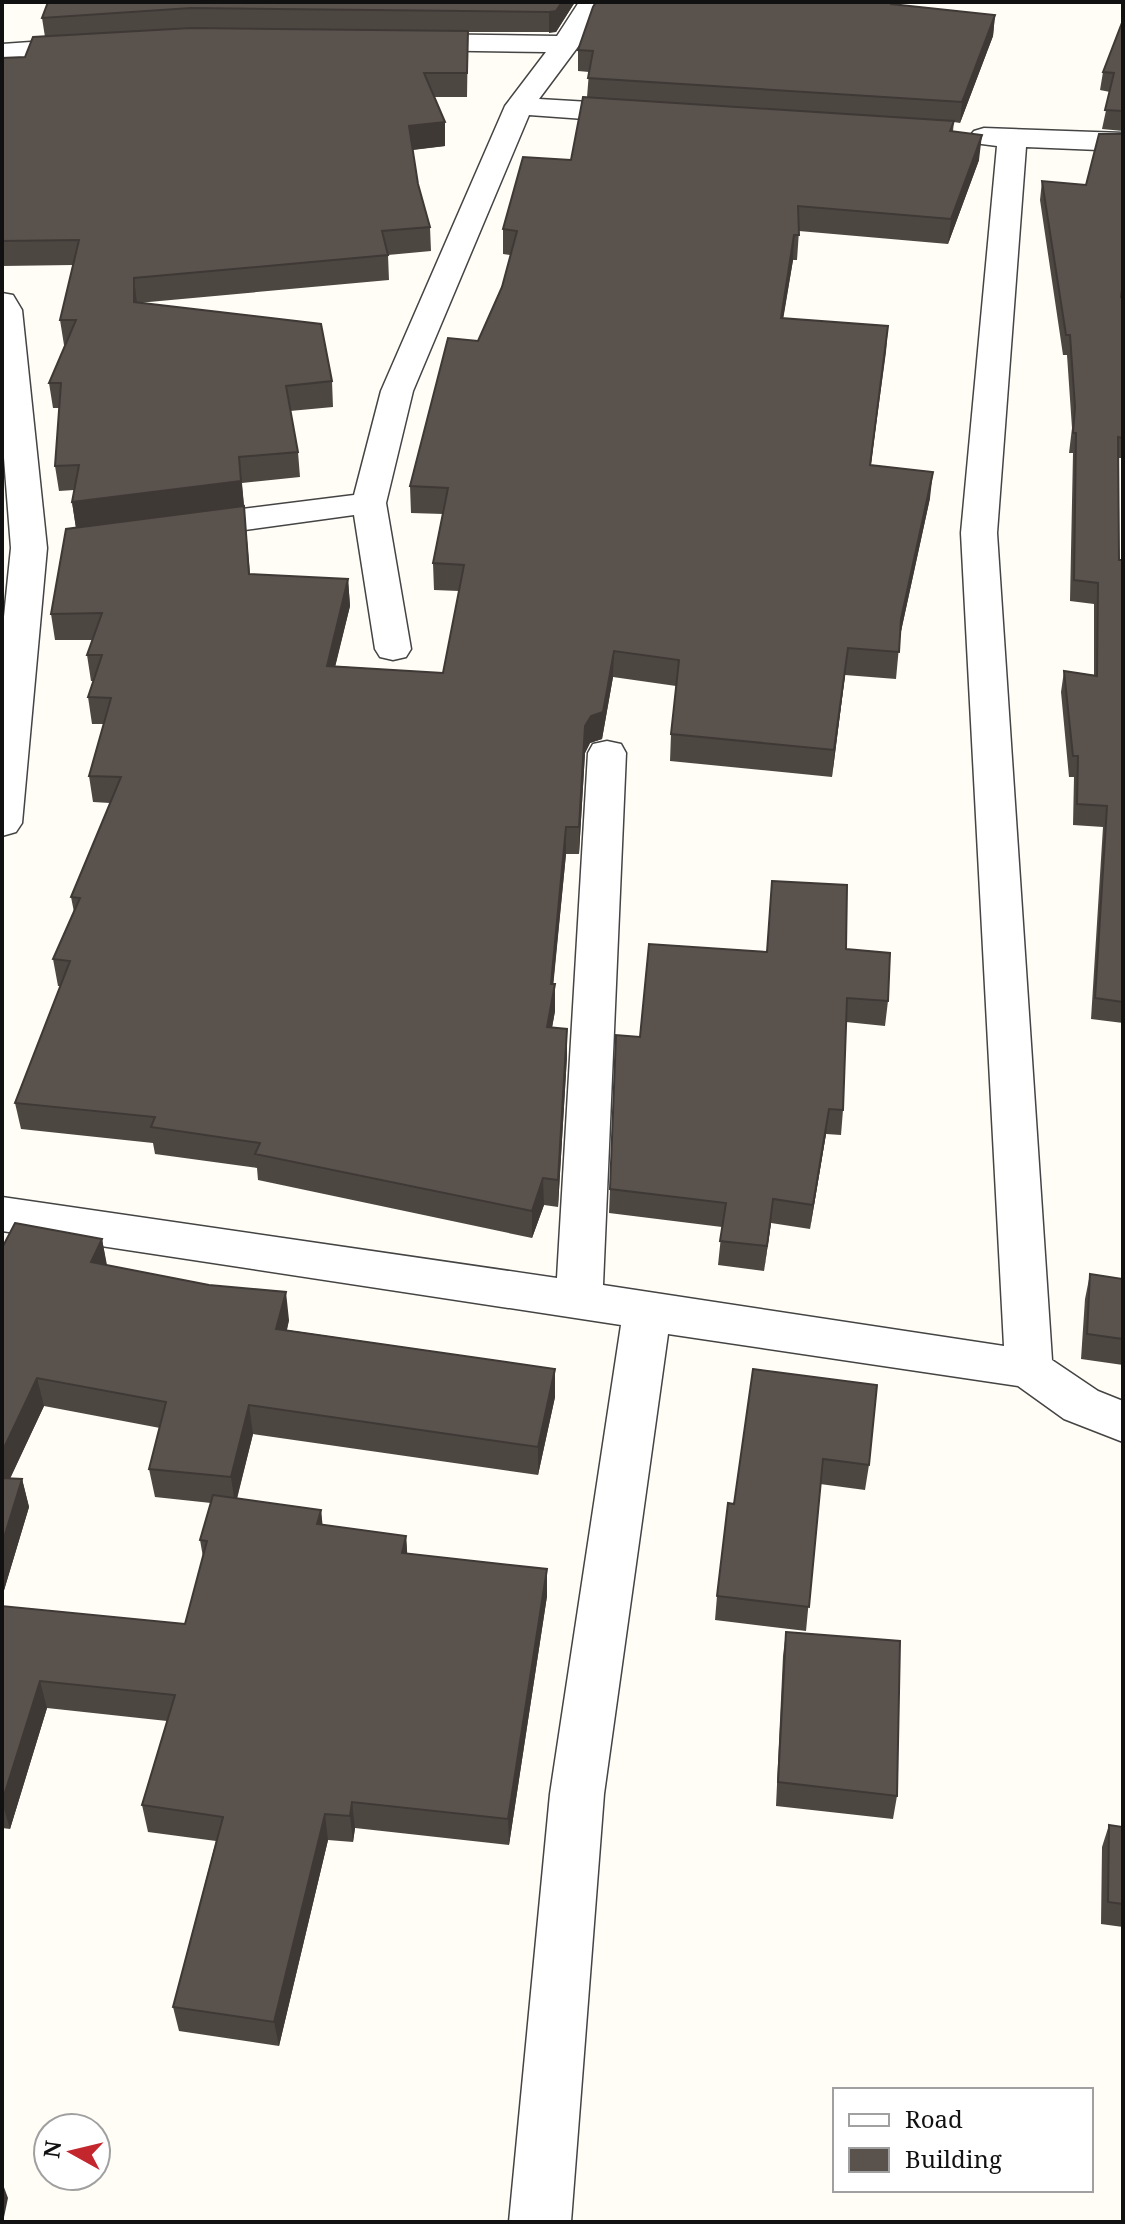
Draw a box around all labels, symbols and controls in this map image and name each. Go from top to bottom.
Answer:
legend [833,2088,1093,2192]
text: Road [905,2102,963,2135]
north arrow [32,2112,112,2192]
text: N [35,2138,67,2160]
text: Building [905,2142,1002,2175]

